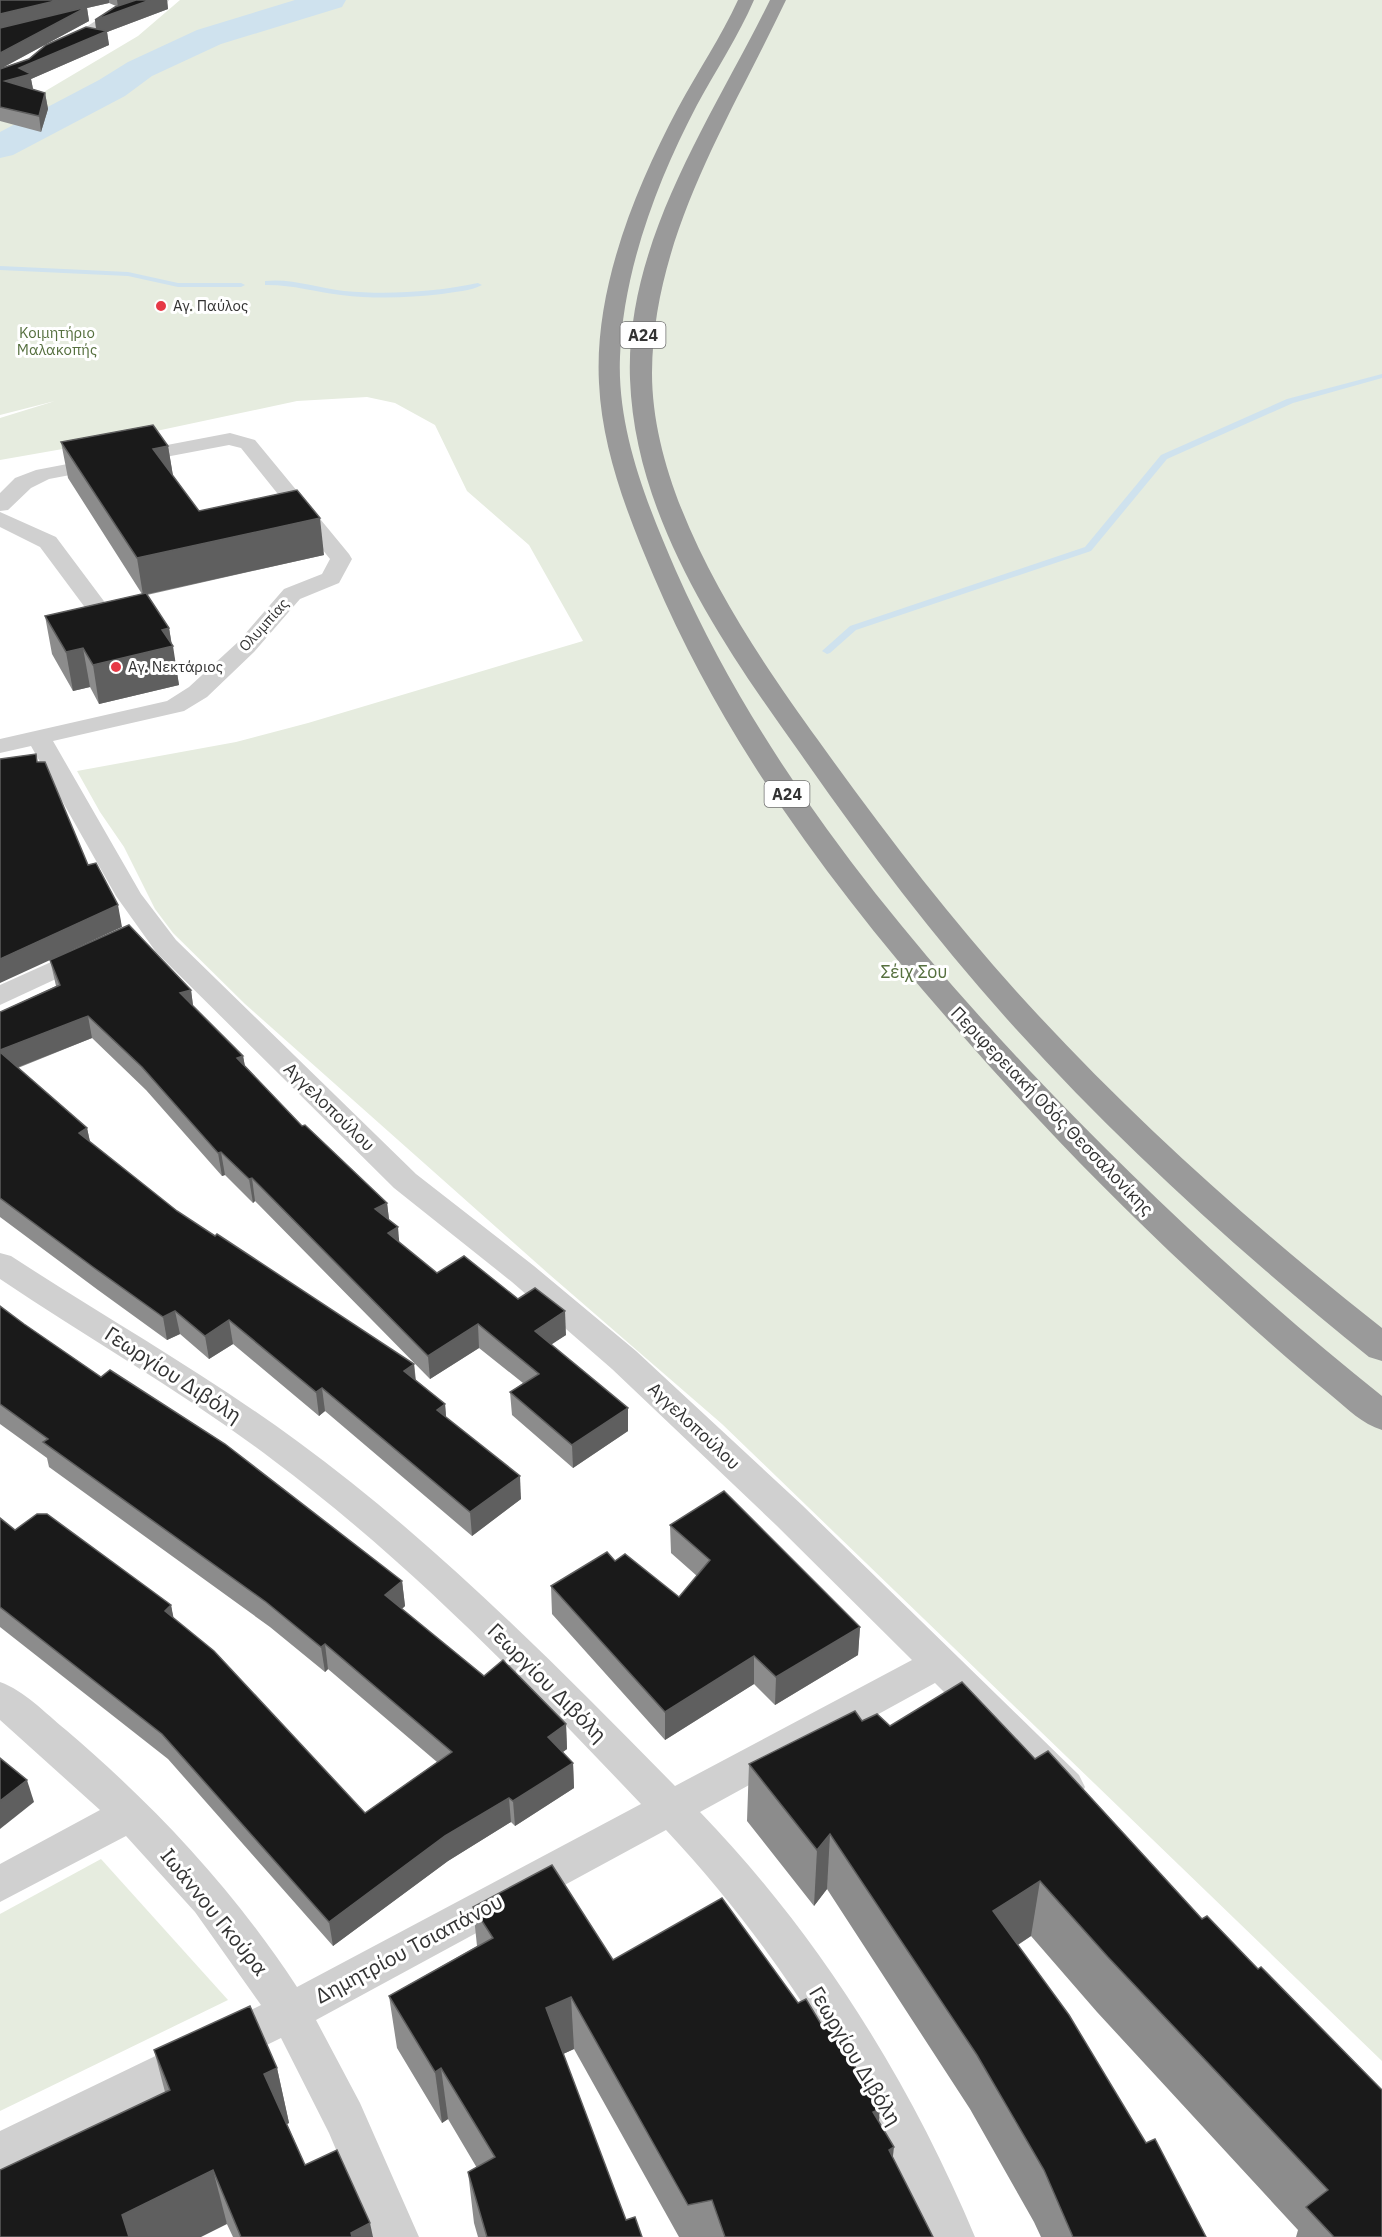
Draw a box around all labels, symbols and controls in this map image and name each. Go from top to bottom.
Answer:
place label: Αγ. Παύλος [173,296,248,315]
marker: Αγ. Παύλος [154,299,168,313]
road number: Α24 [620,322,666,348]
park label: Κοιμητήριο Μαλακοπής [17,323,97,359]
street label: Ολυμπίας [235,594,293,655]
place label: Αγ. Νεκτάριος [128,657,223,676]
marker: Αγ. Νεκτάριος [109,660,123,674]
road number: Α24 [764,781,810,807]
park label: Σέιχ Σου [880,960,948,983]
street label: Περιφερειακή Οδός Θεσσαλονίκης [946,1001,1159,1220]
street label: Αγγελοπούλου [279,1057,380,1156]
street label: Γεωργίου Διβόλη [100,1319,247,1429]
street label: Αγγελοπούλου [643,1377,745,1474]
street label: Γεωργίου Διβόλη [482,1617,613,1748]
street label: Ιωάννου Γκούρα [155,1842,275,1981]
street label: Δημητρίου Τσιαπάνου [310,1887,507,2010]
street label: Γεωργίου Διβόλη [803,1981,909,2130]

